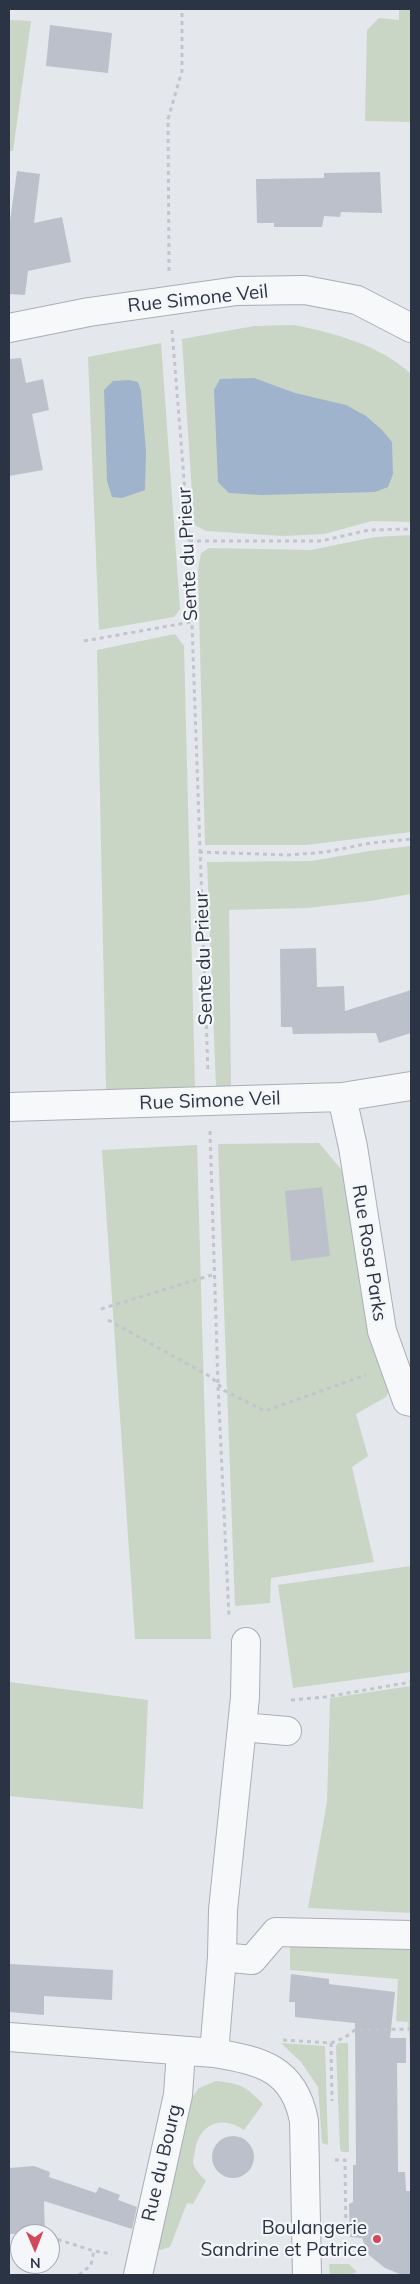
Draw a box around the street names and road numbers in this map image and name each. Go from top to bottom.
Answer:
street label: Rue Simone Veil [127,280,269,318]
street label: Sente du Prieur [173,486,203,622]
street label: Sente du Prieur [190,891,218,1025]
street label: Rue Simone Veil [139,1087,281,1115]
street label: Rue Rosa Parks [347,1183,391,1323]
street label: Rue du Bourg [137,2102,187,2224]

